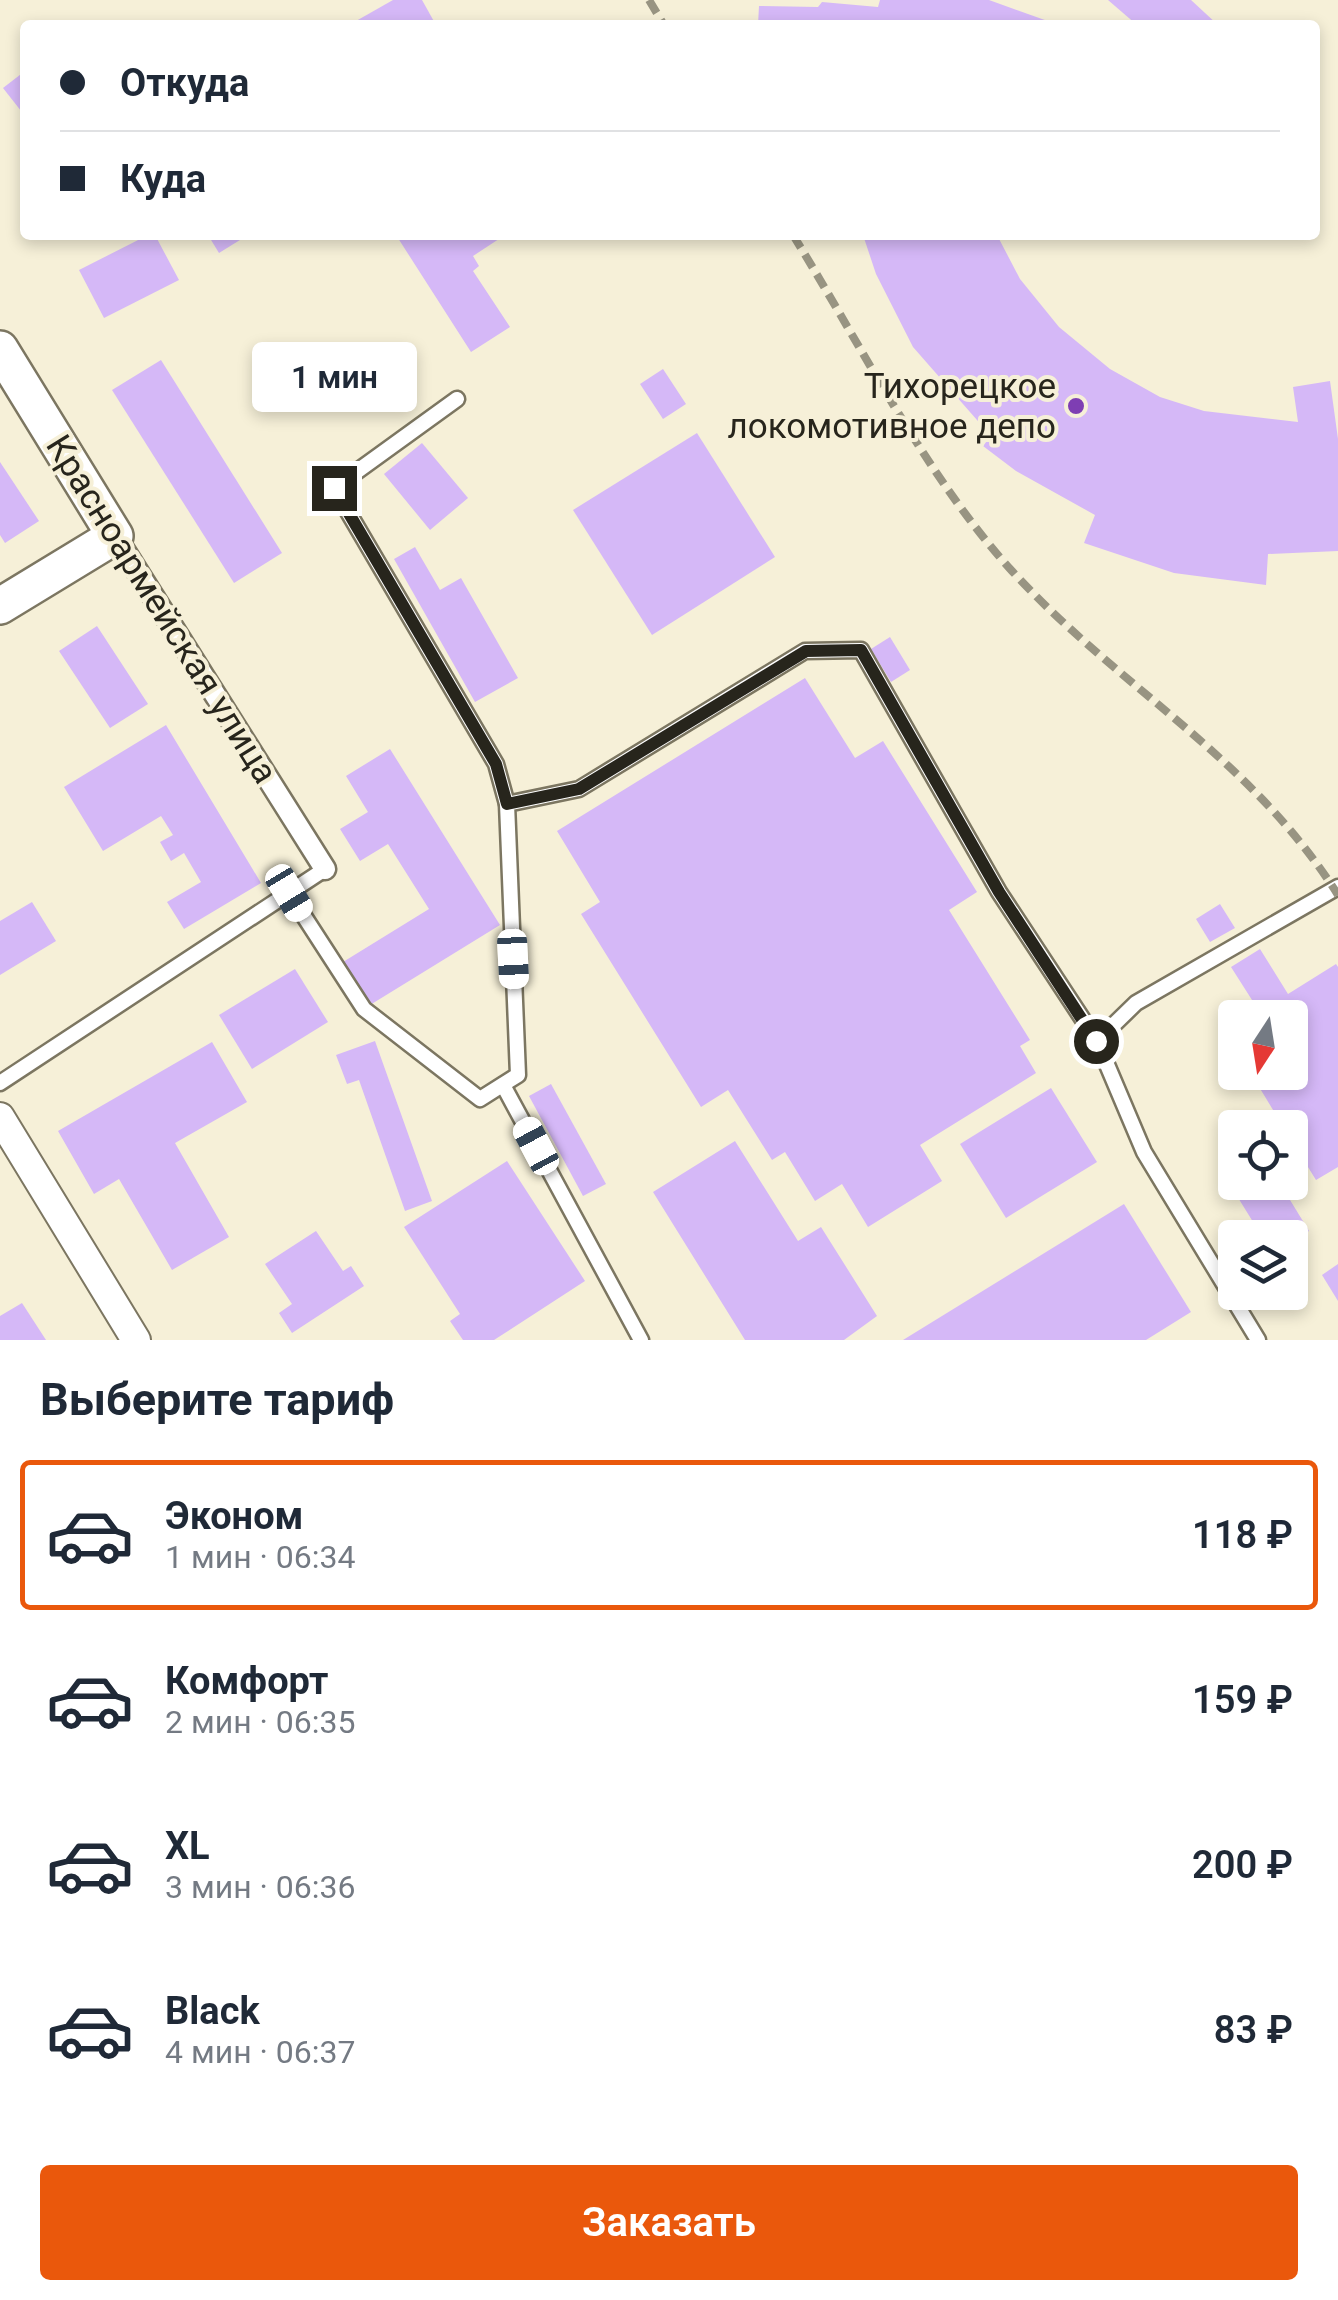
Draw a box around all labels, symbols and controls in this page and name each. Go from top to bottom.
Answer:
text: Откуда [120,61,249,105]
text: Куда [120,157,206,201]
callout: 1 мин [252,343,416,413]
text: 1 мин [291,358,378,396]
place label: Тихорецкое локомотивное депо [727,366,1056,447]
marker: Тихорецкое локомотивное депо [1065,395,1087,417]
street label: Красноармейская улица [37,428,286,791]
route end [312,466,357,511]
car [261,860,317,926]
car [496,928,530,990]
north arrow [1218,1000,1308,1090]
map controls [1218,1000,1308,1310]
route start [1074,1019,1119,1064]
button: locate [1218,1110,1308,1200]
car [509,1112,563,1180]
button: layers [1218,1220,1308,1310]
text: Выберите тариф [40,1373,394,1426]
icon: car [45,1490,135,1580]
text: Эконом [165,1494,303,1538]
text: 118 ₽ [1192,1513,1293,1557]
text: 1 мин · 06:34 [165,1538,356,1576]
icon: car [45,1655,135,1745]
text: Комфорт [165,1659,328,1703]
text: 159 ₽ [1192,1678,1293,1722]
text: 2 мин · 06:35 [165,1703,356,1741]
icon: car [45,1820,135,1910]
text: XL [165,1824,210,1868]
text: 200 ₽ [1192,1843,1293,1887]
text: 3 мин · 06:36 [165,1868,356,1906]
icon: car [45,1985,135,2075]
text: Black [165,1989,260,2033]
text: 83 ₽ [1214,2008,1293,2052]
text: 4 мин · 06:37 [165,2033,356,2071]
button: Заказать [40,2165,1298,2280]

